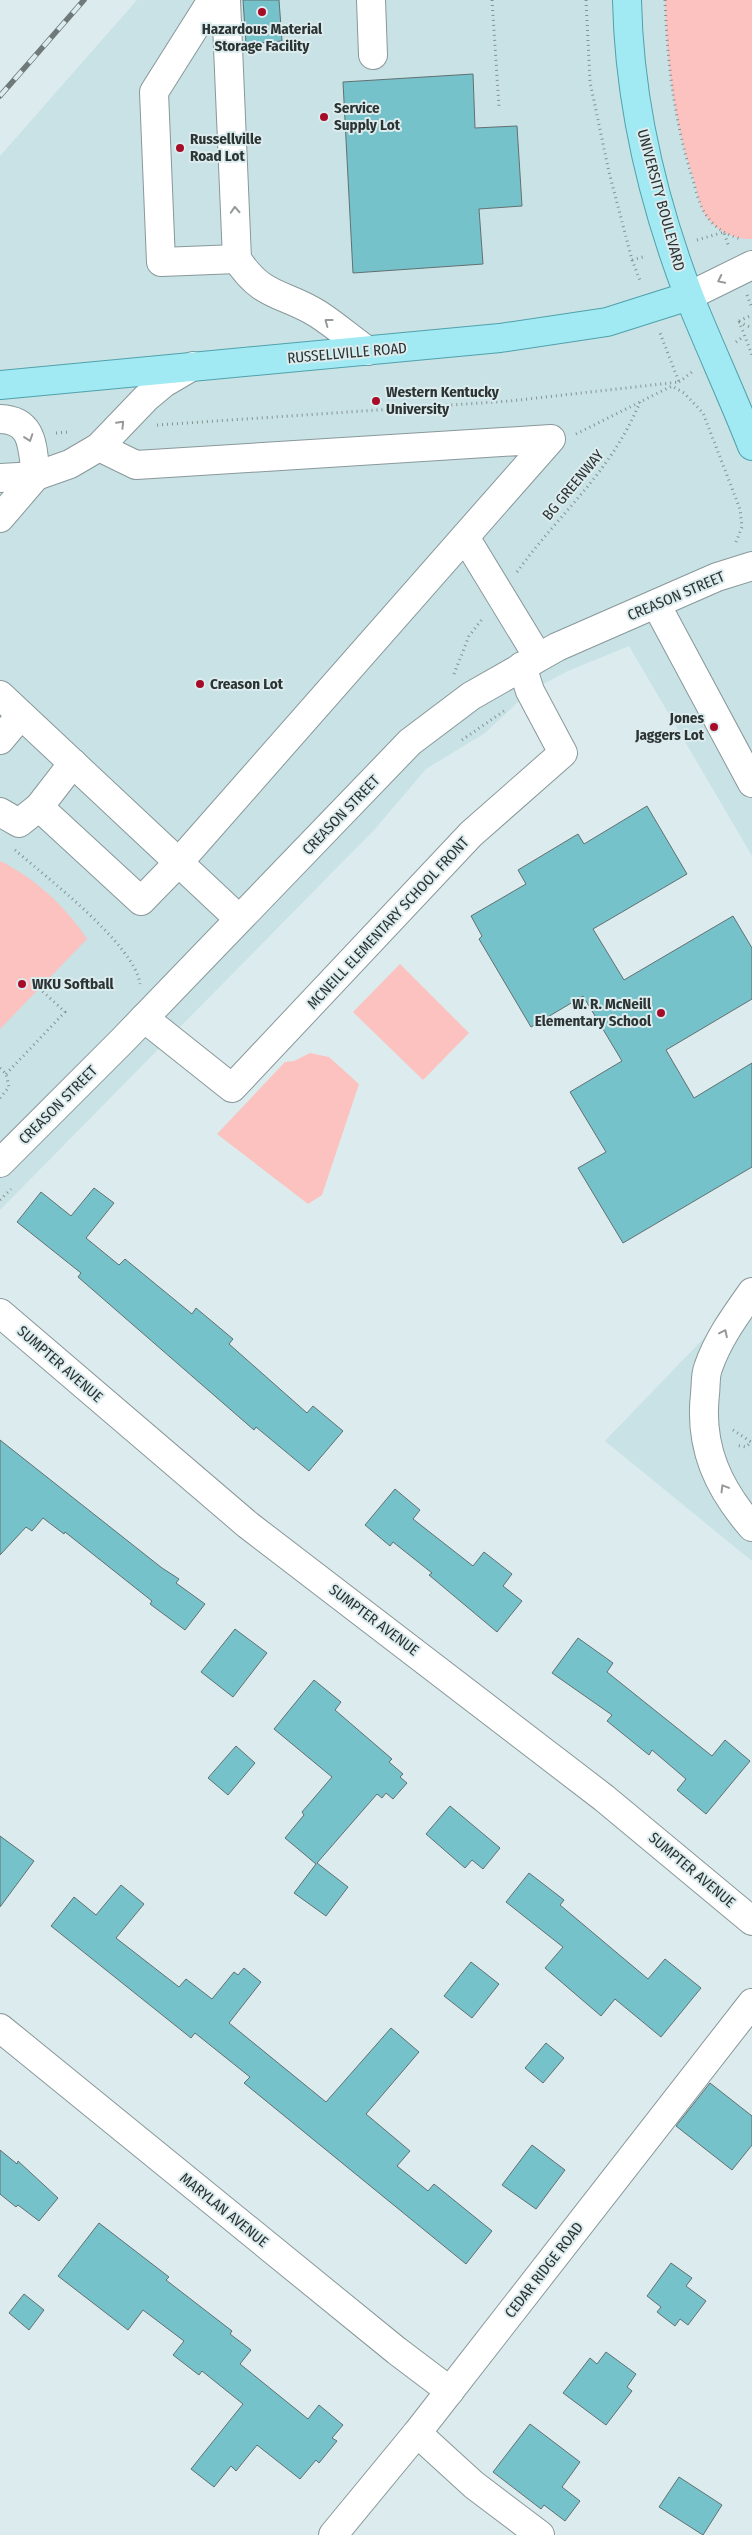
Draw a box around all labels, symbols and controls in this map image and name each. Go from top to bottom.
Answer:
marker: Hazardous Material Storage Facility [256,6,268,18]
place label: Hazardous Material Storage Facility [202,20,323,55]
place label: Service Supply Lot [334,99,401,134]
marker: Service Supply Lot [318,111,330,123]
street label: UNIVERSITY BOULEVARD [633,127,689,273]
place label: Russellville Road Lot [190,130,262,165]
marker: Russellville Road Lot [174,142,186,154]
one-way arrow [229,206,240,214]
one-way arrow [717,274,726,284]
one-way arrow [324,319,334,328]
street label: RUSSELLVILLE ROAD [286,339,408,367]
place label: Western Kentucky University [386,383,500,418]
marker: Western Kentucky University [370,395,382,407]
one-way arrow [115,421,124,430]
one-way arrow [23,433,33,442]
street label: BG GREENWAY [538,446,608,524]
street label: CREASON STREET [625,567,727,624]
place label: Creason Lot [210,675,284,693]
marker: Creason Lot [194,678,206,690]
place label: Jones Jaggers Lot [634,709,705,744]
marker: Jones Jaggers Lot [708,721,720,733]
street label: CREASON STREET [299,772,383,858]
street label: MCNEILL ELEMENTARY SCHOOL FRONT [303,833,473,1013]
place label: WKU Softball [32,975,115,993]
marker: WKU Softball [16,978,28,990]
place label: W. R. McNeill Elementary School [535,995,652,1030]
marker: W. R. McNeill Elementary School [655,1007,667,1019]
street label: CREASON STREET [15,1062,101,1148]
street label: SUMPTER AVENUE [14,1322,106,1406]
one-way arrow [718,1329,728,1338]
one-way arrow [720,1484,730,1493]
street label: SUMPTER AVENUE [326,1580,422,1660]
street label: SUMPTER AVENUE [645,1829,739,1911]
street label: MARYLAN AVENUE [176,2169,272,2251]
street label: CEDAR RIDGE ROAD [501,2218,587,2322]

